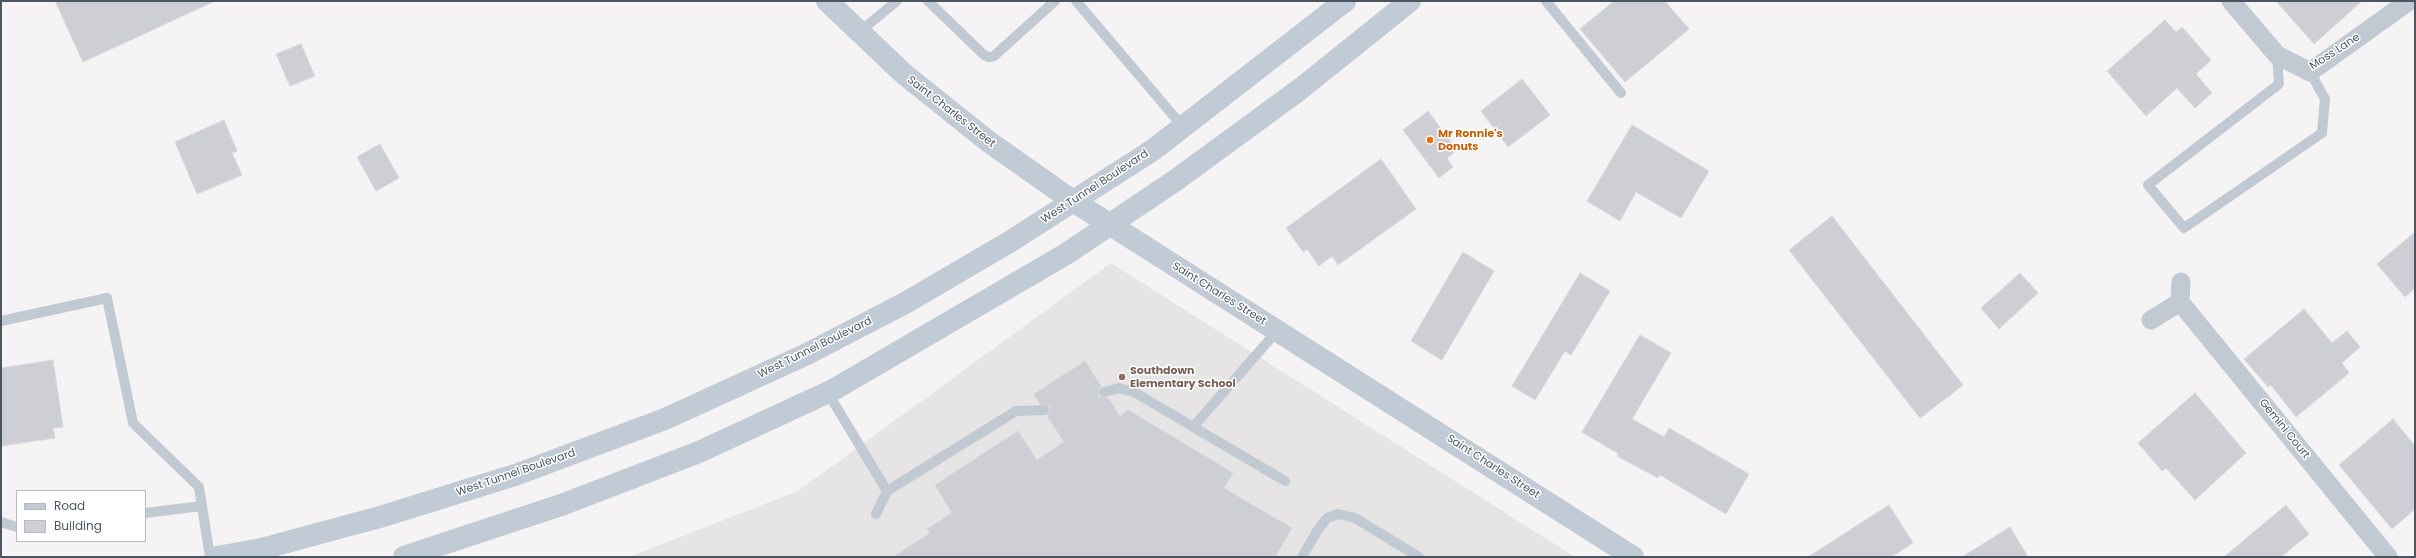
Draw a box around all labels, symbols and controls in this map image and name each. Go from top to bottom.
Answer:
street label: Moss Lane [2308,31,2362,73]
street label: Saint Charles Street [904,74,998,150]
place label: Mr Ronnie's Donuts [1438,127,1503,153]
marker: Mr Ronnie's Donuts [1425,135,1435,145]
street label: West Tunnel Boulevard [1039,147,1151,227]
street label: Saint Charles Street [1170,260,1268,328]
street label: West Tunnel Boulevard [756,315,874,381]
place label: Southdown Elementary School [1130,364,1236,390]
marker: Southdown Elementary School [1117,372,1127,382]
street label: Gemini Court [2256,397,2312,461]
street label: Saint Charles Street [1444,432,1542,502]
street label: West Tunnel Boulevard [455,446,577,500]
legend [16,490,146,542]
text: Road [54,497,85,514]
text: Building [54,517,102,534]

